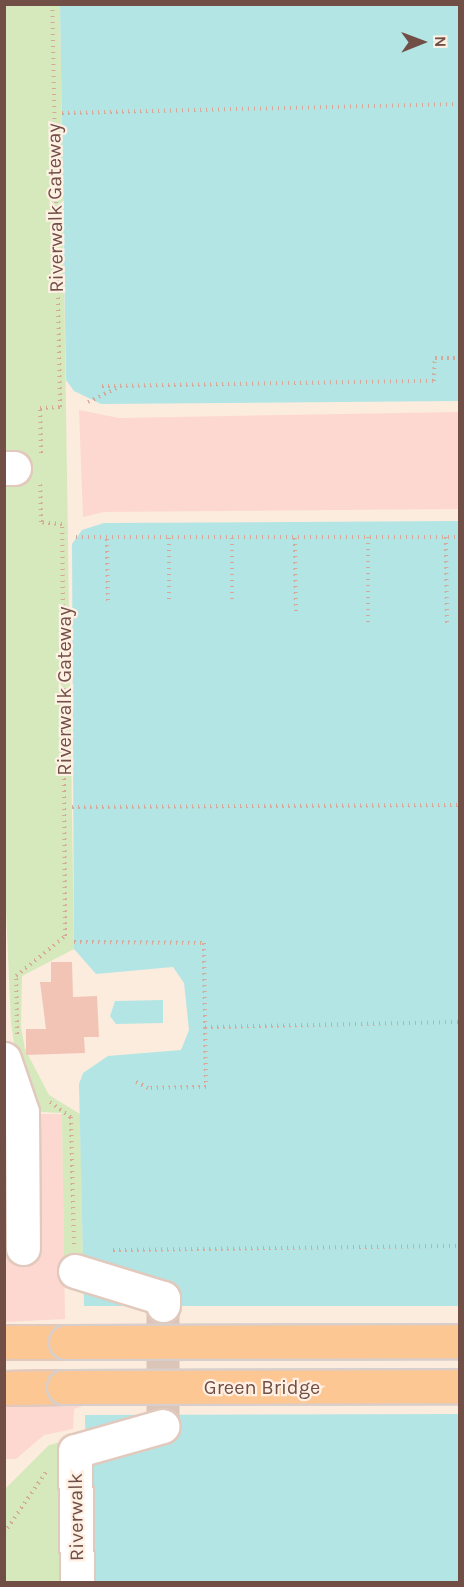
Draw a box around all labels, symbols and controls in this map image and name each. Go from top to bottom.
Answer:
north arrow [392,12,452,72]
text: N [431,36,450,48]
street label: Riverwalk Gateway [42,123,68,293]
street label: Riverwalk Gateway [52,606,76,776]
street label: Green Bridge [204,1375,320,1399]
street label: Riverwalk [63,1473,89,1561]

